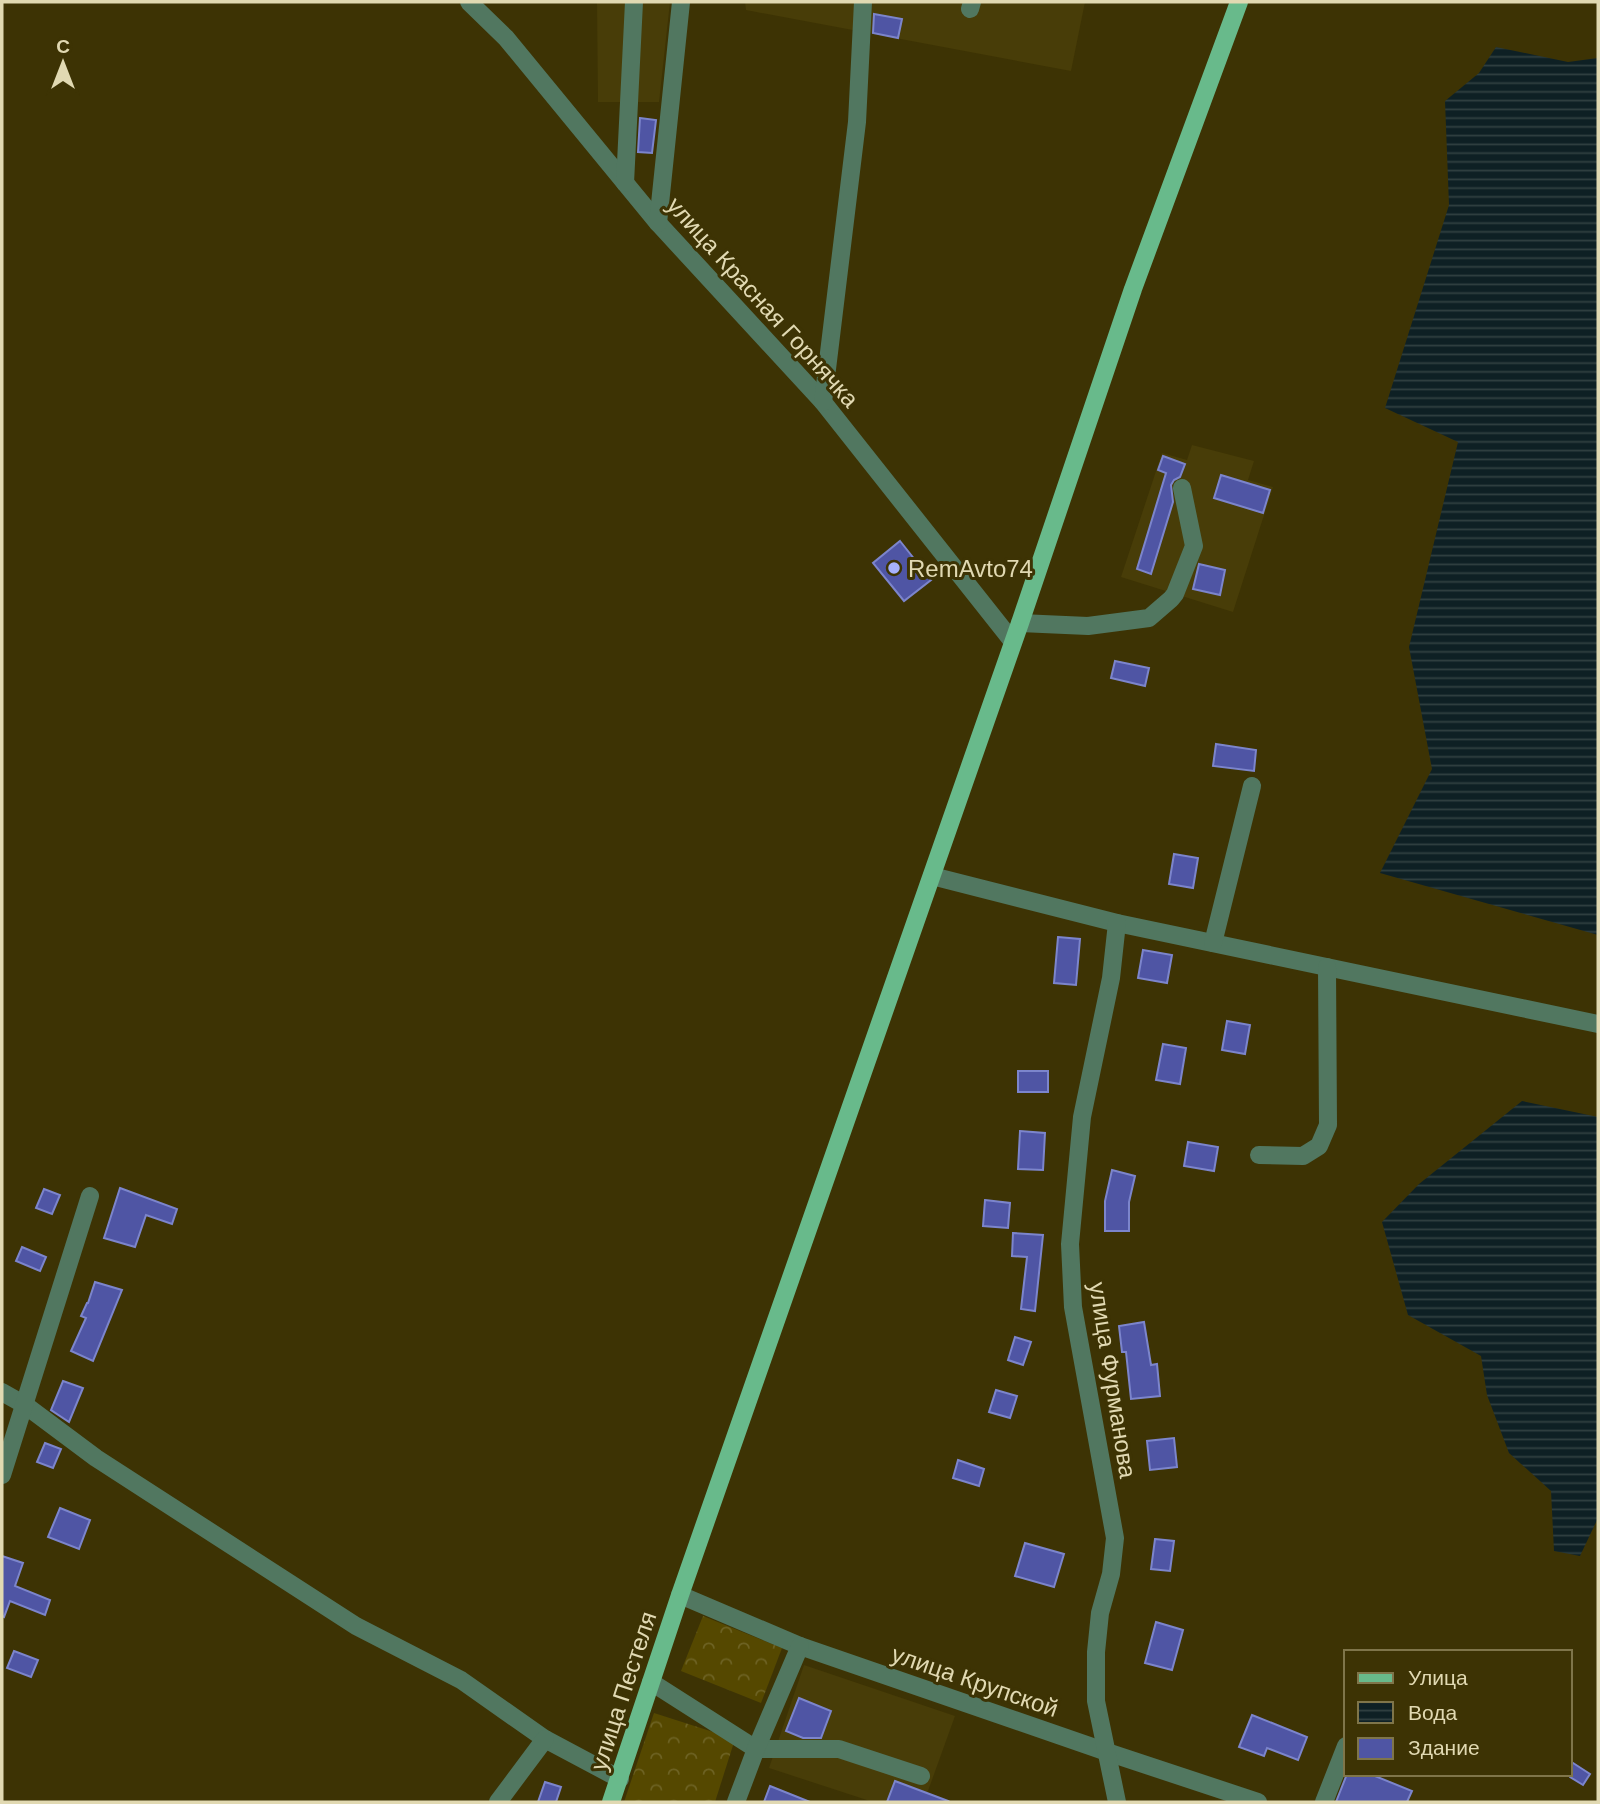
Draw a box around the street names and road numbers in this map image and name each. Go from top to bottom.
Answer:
street label: улица Красная Горнячка [662,192,865,413]
street label: улица Фурманова [1084,1280,1142,1481]
street label: улица Пестеля [585,1608,661,1774]
street label: улица Крупской [888,1640,1062,1722]

